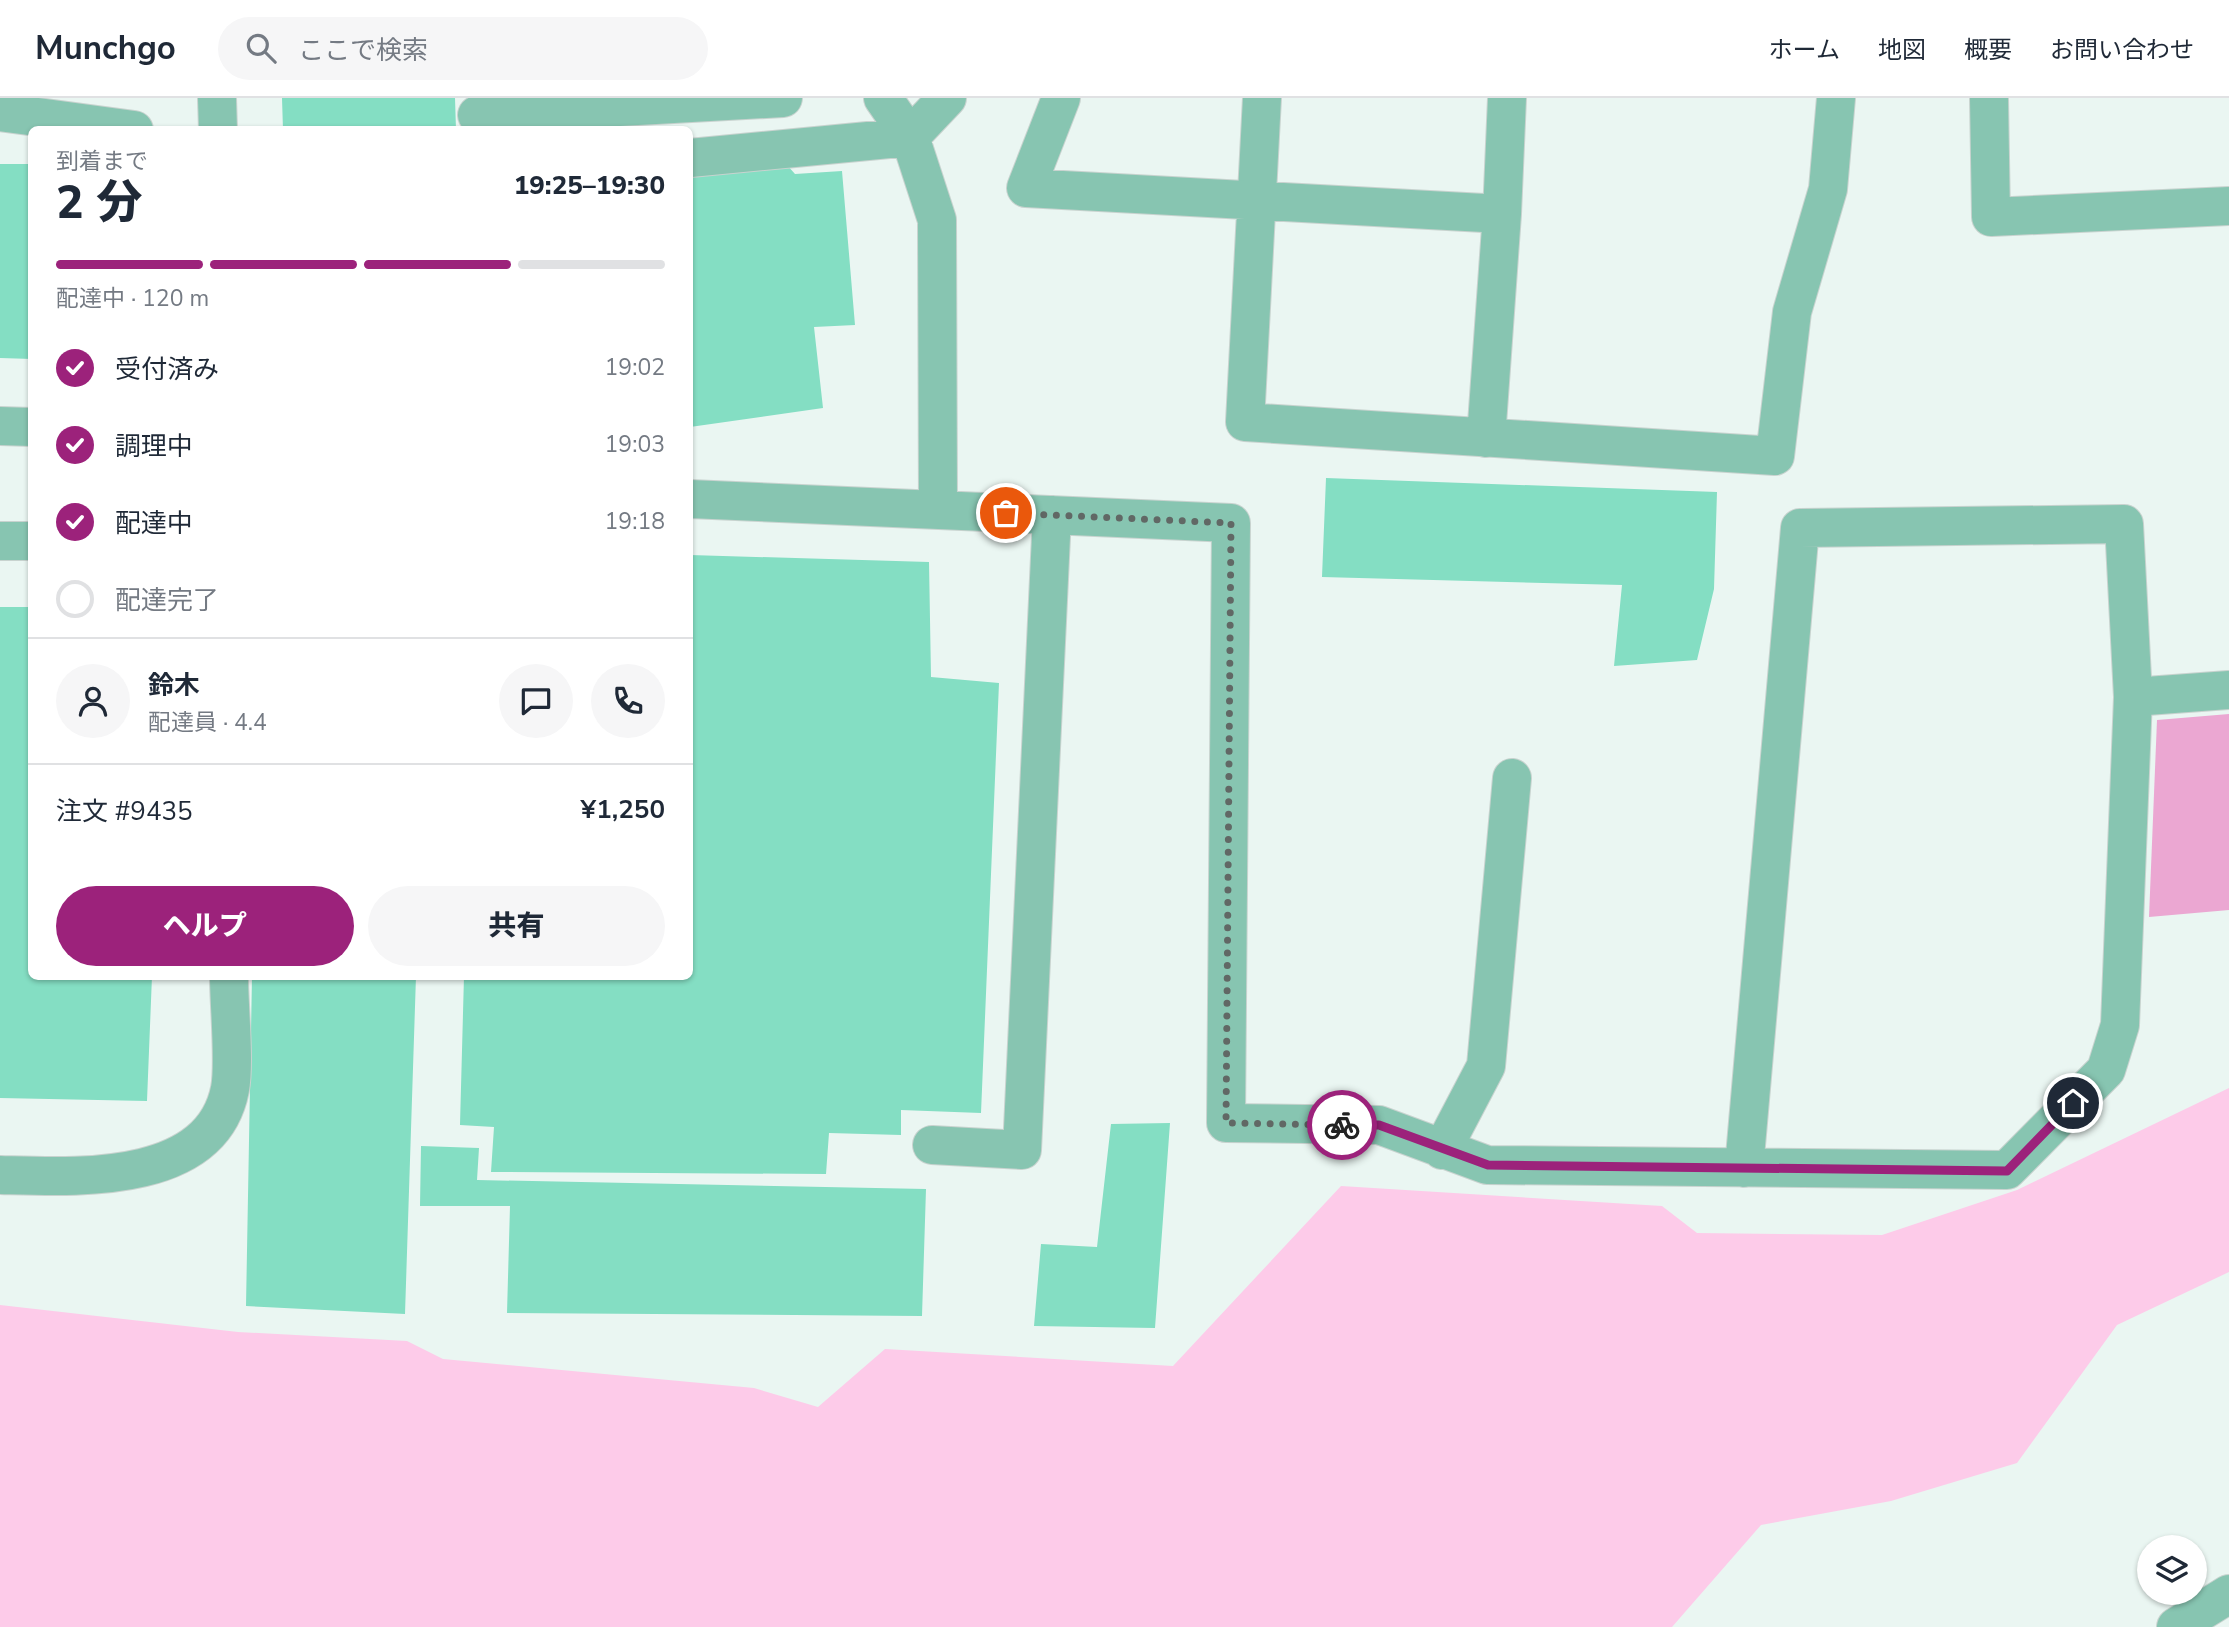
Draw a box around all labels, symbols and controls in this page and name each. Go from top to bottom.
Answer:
search box [218,17,708,80]
text: Munchgo [35,26,176,71]
icon: search [242,29,280,67]
text: ここで検索 [298,33,428,68]
text: ホーム [1769,34,1840,66]
text: 地図 [1878,34,1926,66]
text: 概要 [1964,34,2012,66]
text: お問い合わせ [2050,34,2194,66]
text: 到着まで [56,146,148,177]
text: 19:25–19:30 [514,168,665,203]
text: 2 分 [56,171,142,234]
text: 配達中 · 120 m [56,283,209,314]
icon: check [56,349,94,387]
text: 受付済み [115,352,219,387]
text: 19:02 [605,352,665,383]
icon: check [56,426,94,464]
text: 調理中 [115,429,193,464]
text: 19:03 [605,429,665,460]
pin [976,483,1036,543]
icon: bag [987,494,1025,532]
icon: check [56,503,94,541]
text: 配達中 [115,506,193,541]
text: 19:18 [605,506,665,537]
text: 配達完了 [115,583,219,618]
button: person [56,664,130,738]
button: chat [499,664,573,738]
button: phone [591,664,665,738]
text: 鈴木 [148,668,200,703]
text: 配達員 · 4.4 [148,707,267,738]
text: ¥1,250 [581,792,665,827]
text: 注文 #9435 [56,794,193,829]
button: ヘルプ [56,886,354,966]
button: 共有 [368,886,665,966]
pin [2043,1073,2103,1133]
icon: home [2054,1084,2092,1122]
courier [1307,1090,1377,1160]
icon: bike [1323,1106,1361,1144]
map controls [2137,1535,2207,1605]
button: layers [2137,1535,2207,1605]

